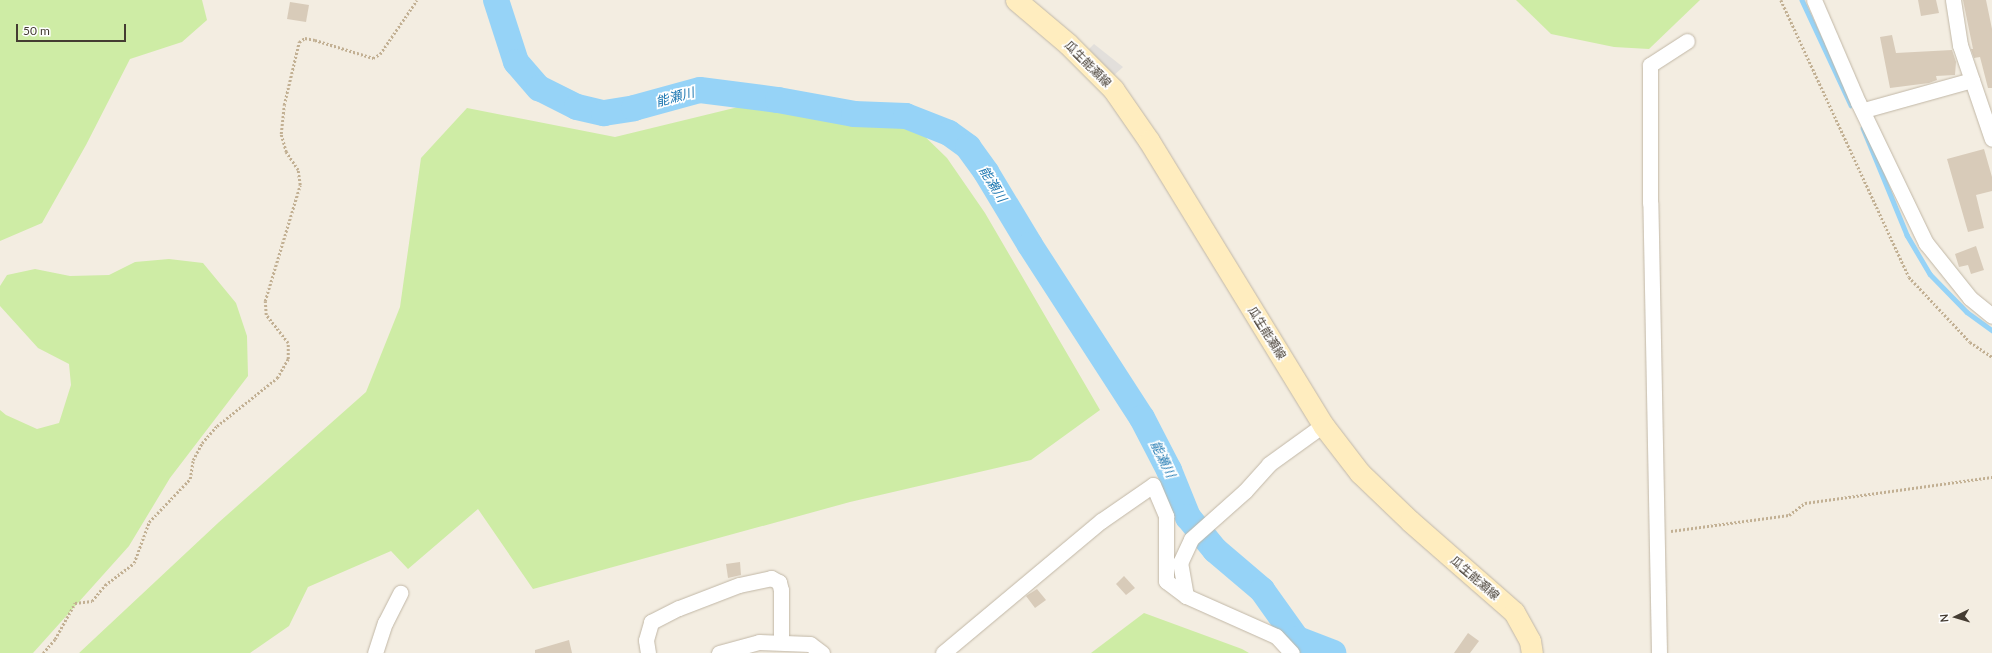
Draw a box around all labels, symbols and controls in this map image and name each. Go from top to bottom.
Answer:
scale bar [18,16,128,42]
text: 50 m [23,23,50,38]
street label: 瓜生能瀬線 [1062,38,1114,90]
water label: 能瀬川 [654,84,696,110]
water label: 能瀬川 [976,163,1010,205]
street label: 瓜生能瀬線 [1245,304,1289,362]
water label: 能瀬川 [1147,438,1179,480]
street label: 瓜生能瀬線 [1448,553,1502,603]
north arrow [1936,597,1976,637]
text: N [1937,613,1950,623]

